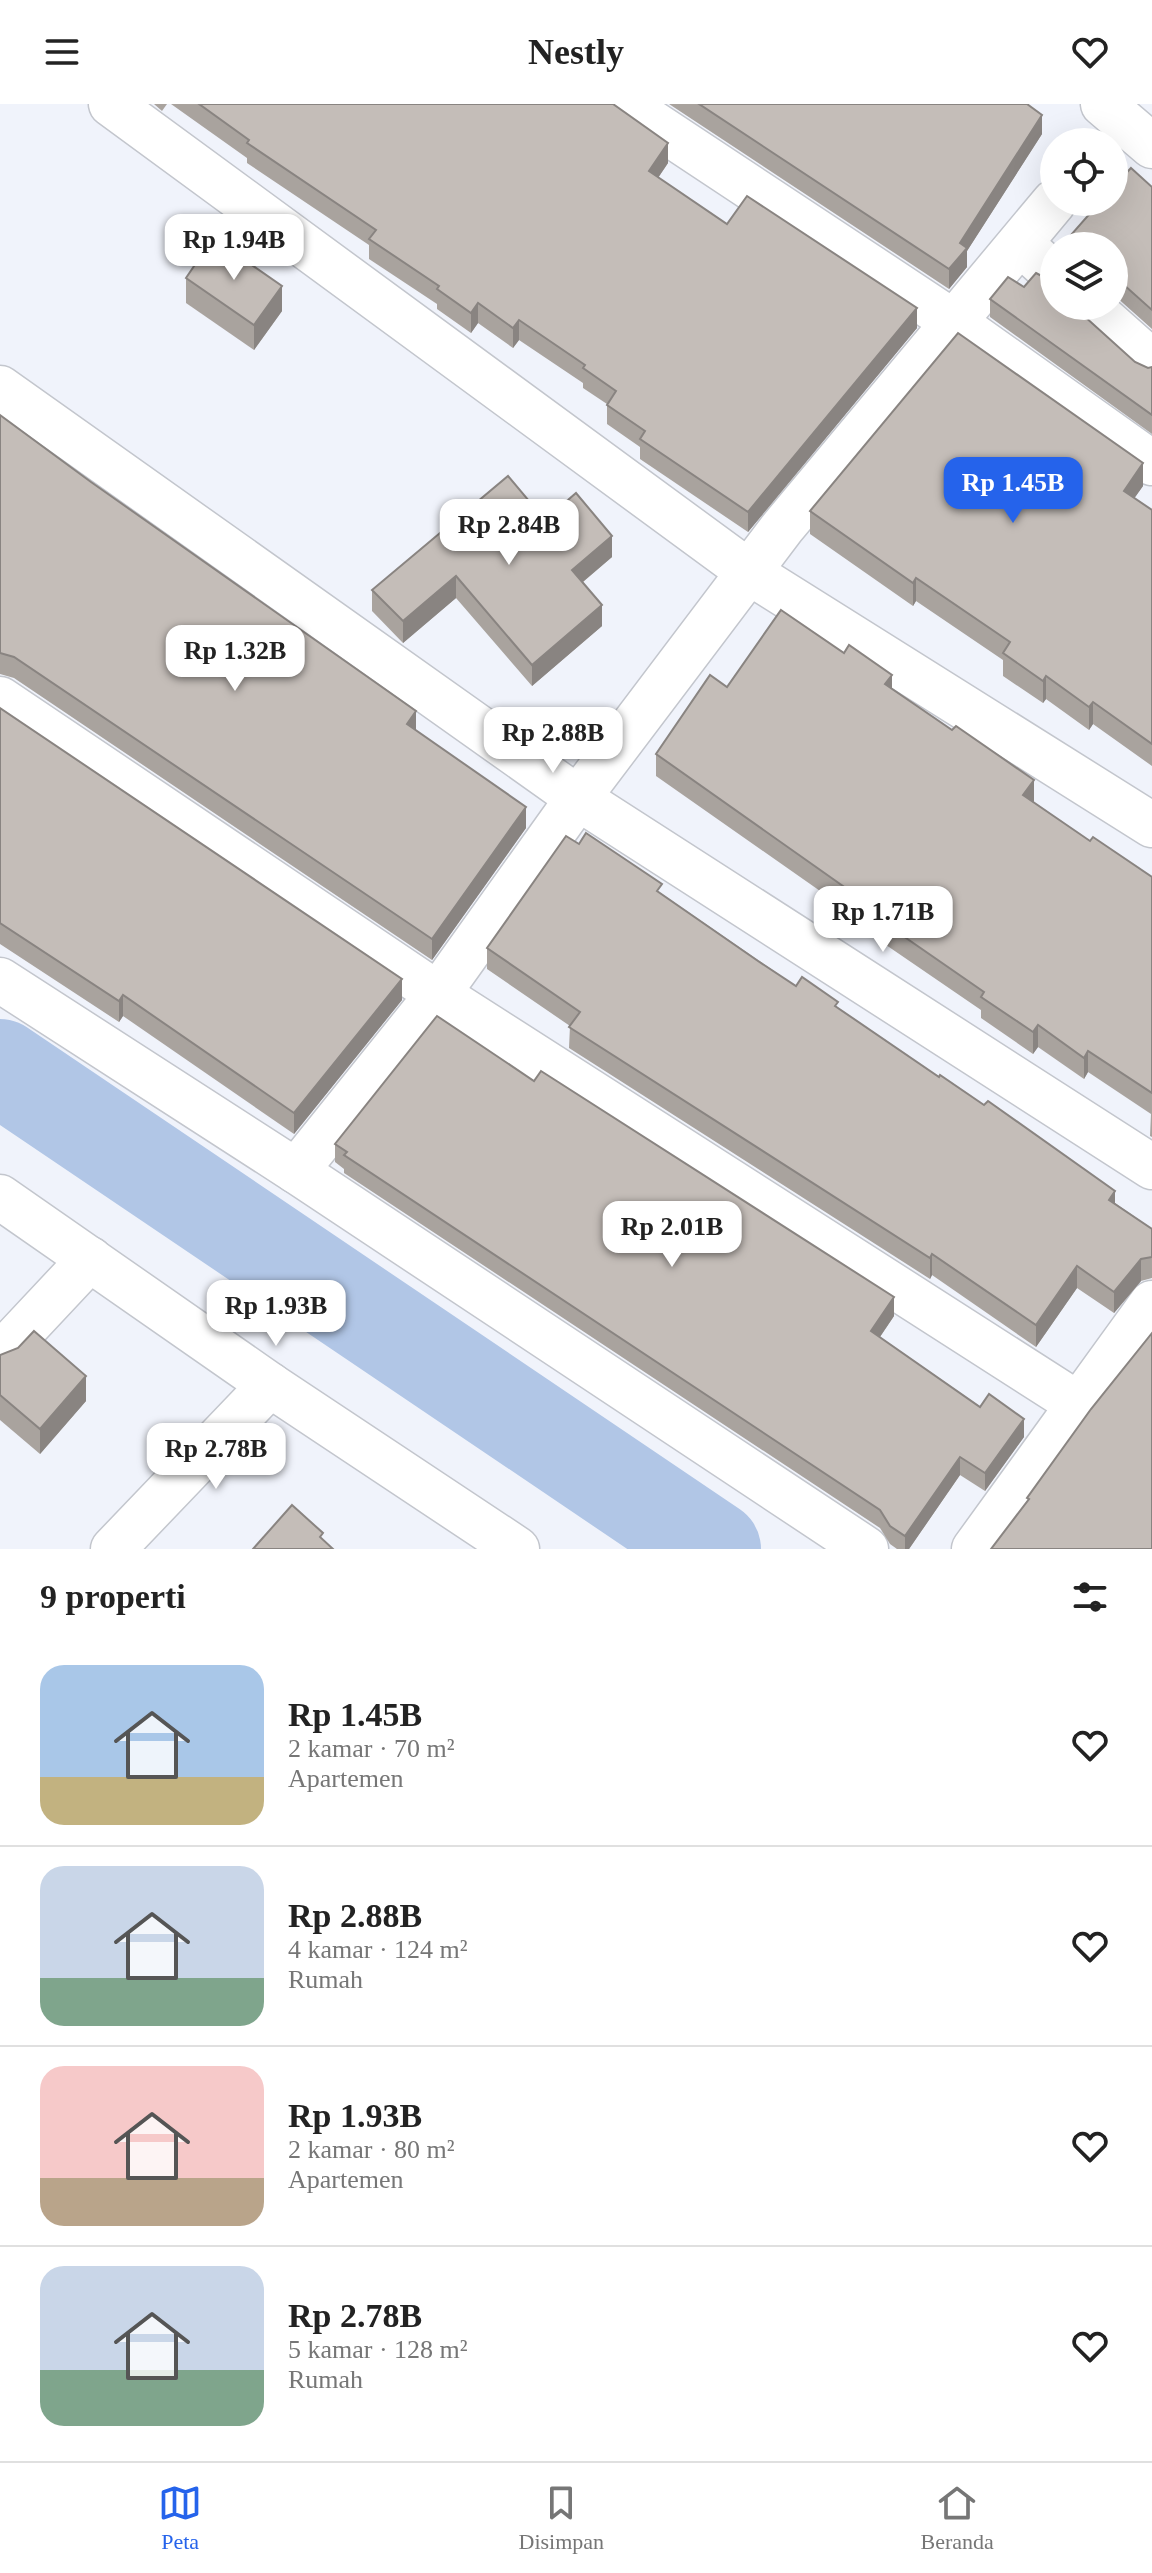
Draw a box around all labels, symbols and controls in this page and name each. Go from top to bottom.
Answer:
icon: menu [40,30,84,74]
icon: heart [1068,30,1112,74]
text: Nestly [528,32,624,72]
map controls [1040,128,1128,320]
button: locate [1040,128,1128,216]
pin: Rp 1.94B [151,214,317,282]
text: Rp 1.94B [183,225,285,254]
button: layers [1040,232,1128,320]
pin: Rp 1.45B [930,457,1096,525]
text: Rp 1.45B [962,468,1064,497]
pin: Rp 2.84B [426,499,592,567]
text: Rp 2.84B [458,510,560,539]
pin: Rp 1.32B [152,625,318,693]
text: Rp 1.32B [184,636,286,665]
pin: Rp 2.88B [470,707,636,775]
text: Rp 2.88B [502,718,604,747]
pin: Rp 1.71B [800,886,966,954]
text: Rp 1.71B [832,897,934,926]
pin: Rp 2.01B [589,1201,755,1269]
text: Rp 2.01B [621,1212,723,1241]
pin: Rp 1.93B [193,1280,359,1348]
text: Rp 1.93B [225,1291,327,1320]
pin: Rp 2.78B [133,1423,299,1491]
text: Rp 2.78B [165,1434,267,1463]
icon: filters [1068,1575,1112,1619]
text: 9 properti [40,1578,186,1615]
text: Rp 1.45B [288,1696,422,1733]
icon: home [104,1697,200,1793]
icon: heart [1068,1723,1112,1767]
text: 2 kamar · 70 m² [288,1734,455,1763]
text: Apartemen [288,1764,404,1793]
text: Rp 2.88B [288,1897,422,1934]
icon: home [104,1898,200,1994]
icon: heart [1068,1924,1112,1968]
text: 4 kamar · 124 m² [288,1935,468,1964]
text: Rumah [288,1965,363,1994]
text: Rp 1.93B [288,2097,422,2134]
icon: home [104,2098,200,2194]
icon: heart [1068,2124,1112,2168]
text: 2 kamar · 80 m² [288,2135,455,2164]
text: Apartemen [288,2165,404,2194]
text: Rp 2.78B [288,2297,422,2334]
icon: home [104,2298,200,2394]
icon: heart [1068,2324,1112,2368]
text: 5 kamar · 128 m² [288,2335,468,2364]
text: Rumah [288,2365,363,2394]
tab: Peta [158,2481,202,2555]
tab: Disimpan [519,2481,604,2555]
tab: Beranda [921,2481,994,2555]

